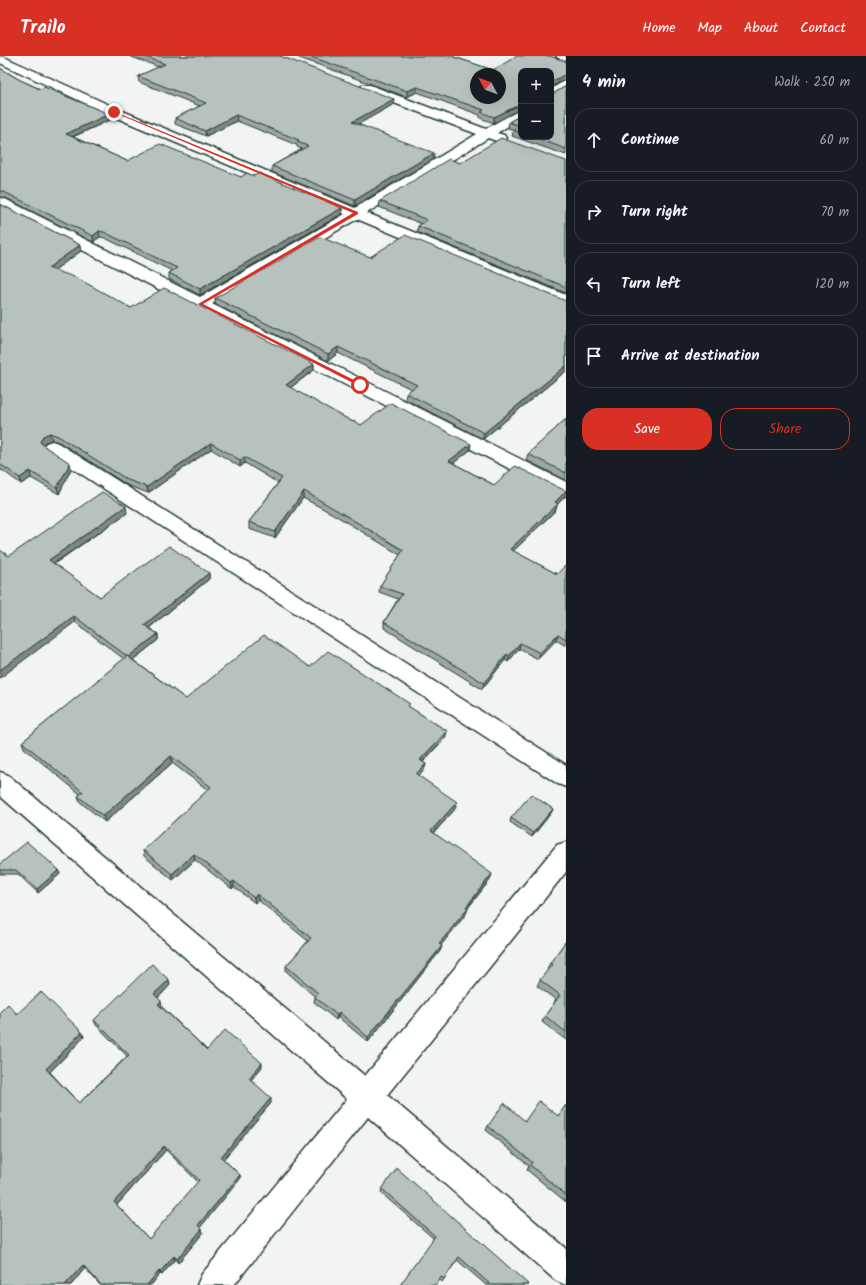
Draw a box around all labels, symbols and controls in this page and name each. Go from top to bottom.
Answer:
text: Trailo [20,13,66,43]
text: Home [642,17,676,39]
text: Map [698,17,722,39]
text: About [744,17,778,39]
text: Contact [800,17,846,39]
north arrow [470,68,506,104]
map controls [518,68,554,140]
button: + [518,68,554,104]
text: 4 min [582,69,626,96]
text: Walk · 250 m [774,72,850,93]
route end [105,103,123,121]
button: − [518,104,554,140]
text: Continue [621,128,679,152]
icon: ahead [583,129,605,151]
text: 60 m [820,130,849,151]
text: Turn right [621,200,688,224]
icon: right [583,201,605,223]
text: 70 m [821,202,849,223]
text: Turn left [621,272,681,296]
icon: left [583,273,605,295]
text: 120 m [815,274,849,295]
text: Arrive at destination [621,344,760,368]
icon: arrive [583,345,605,367]
route start [351,376,369,394]
button: Save [582,408,712,450]
button: Share [720,408,850,450]

